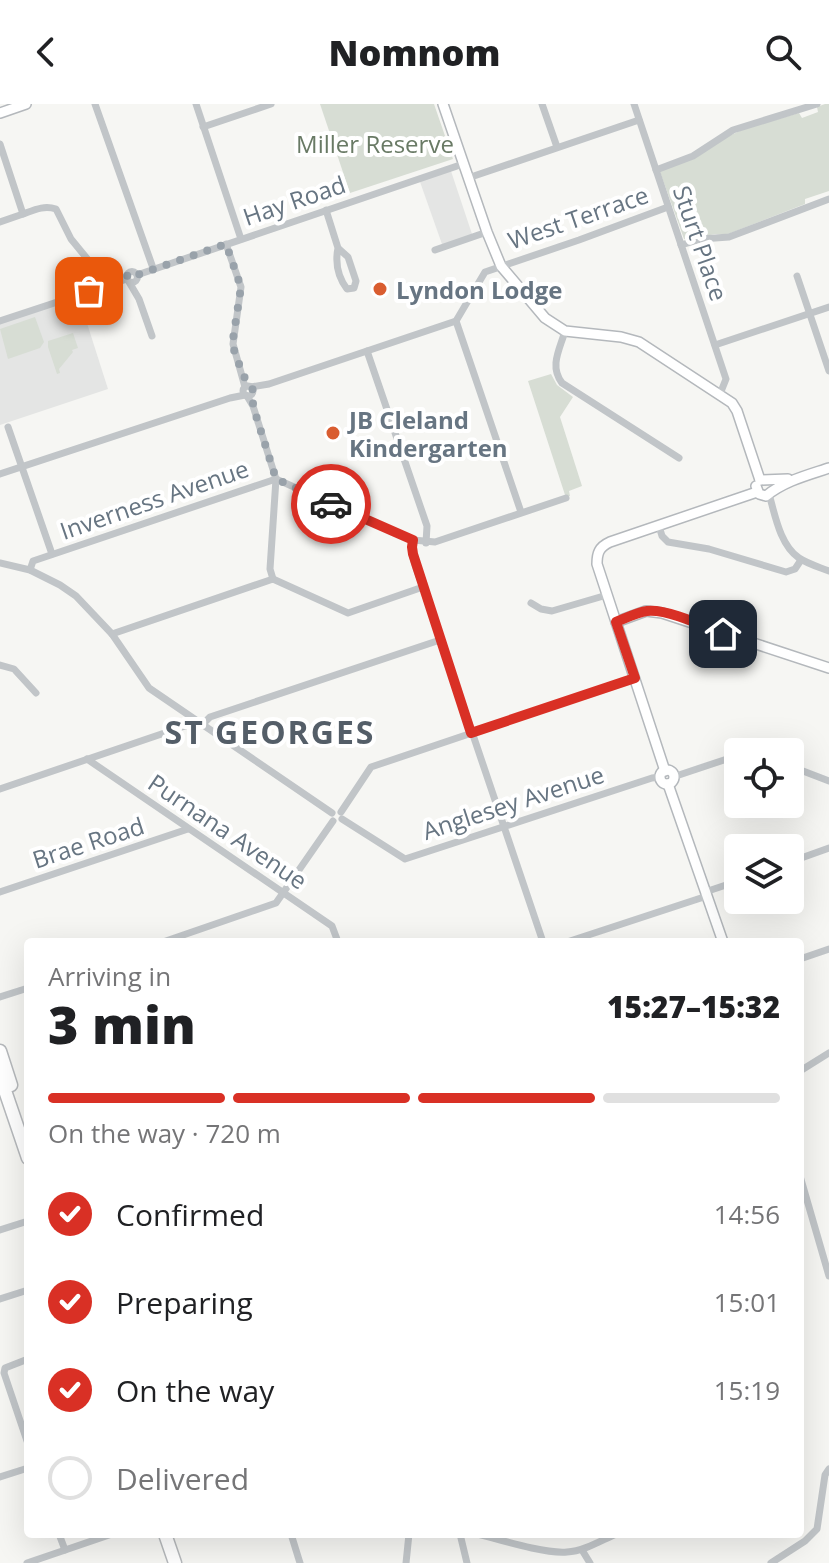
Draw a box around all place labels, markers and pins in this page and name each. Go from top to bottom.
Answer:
pin [55,257,123,325]
place label: Lyndon Lodge [396,273,562,306]
marker: Lyndon Lodge [371,280,389,298]
place label: JB Cleland Kindergarten [347,403,508,464]
marker: JB Cleland Kindergarten [324,424,342,442]
pin [689,600,757,668]

